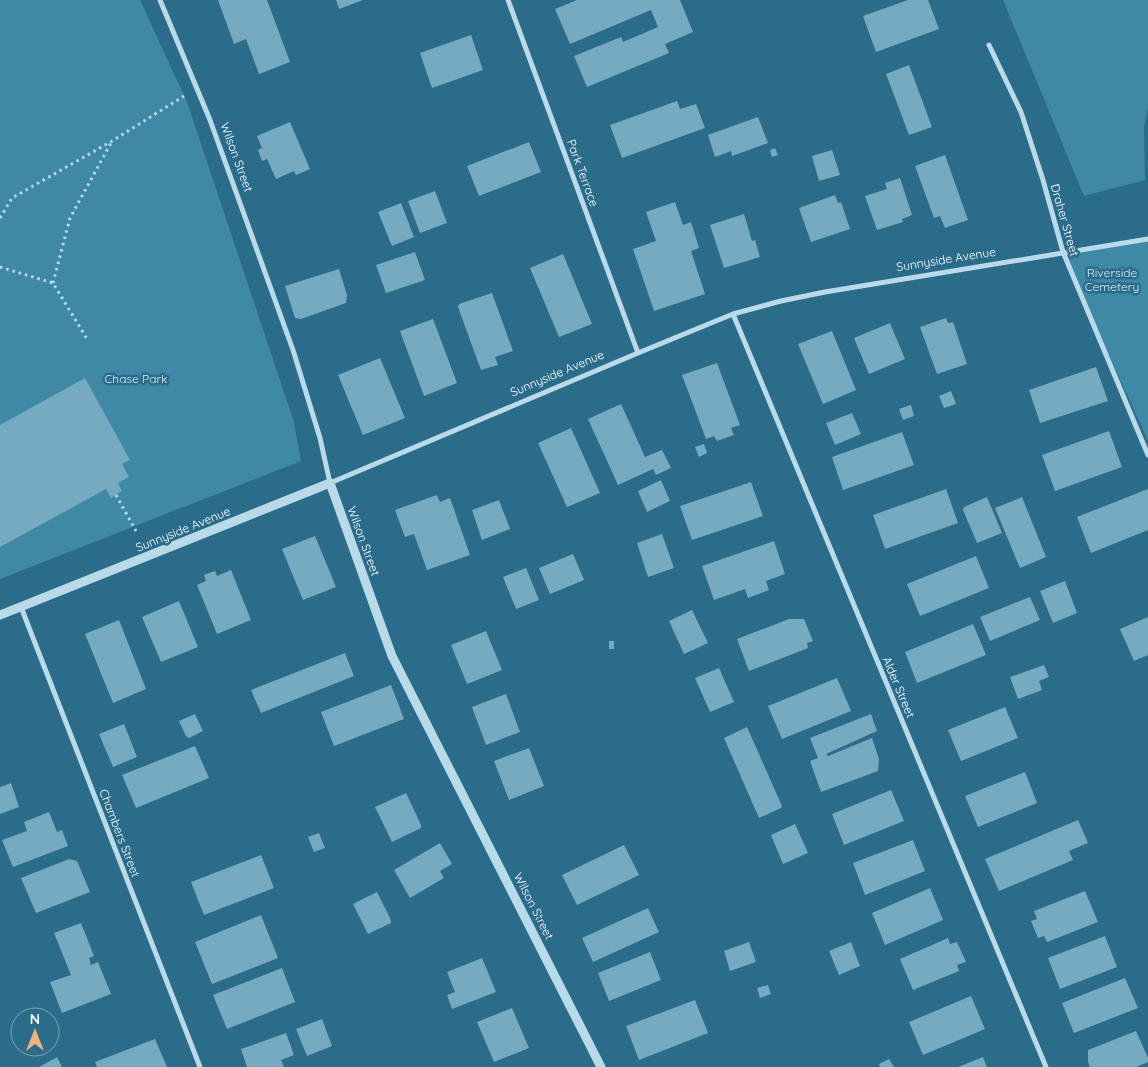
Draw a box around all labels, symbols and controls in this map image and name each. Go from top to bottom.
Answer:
street label: Wilson Street [218,120,256,194]
street label: Park Terrace [564,137,602,209]
street label: Draher Street [1047,182,1083,258]
street label: Sunnyside Avenue [895,244,997,274]
park label: Riverside Cemetery [1085,265,1139,294]
street label: Sunnyside Avenue [508,346,606,400]
park label: Chase Park [104,371,168,386]
street label: Sunnyside Avenue [134,503,233,555]
street label: Wilson Street [345,504,383,578]
street label: Alder Street [879,654,919,720]
street label: Chambers Street [96,787,144,879]
street label: Wilson Street [511,870,557,942]
north arrow [10,1007,60,1057]
text: N [30,1010,40,1028]

